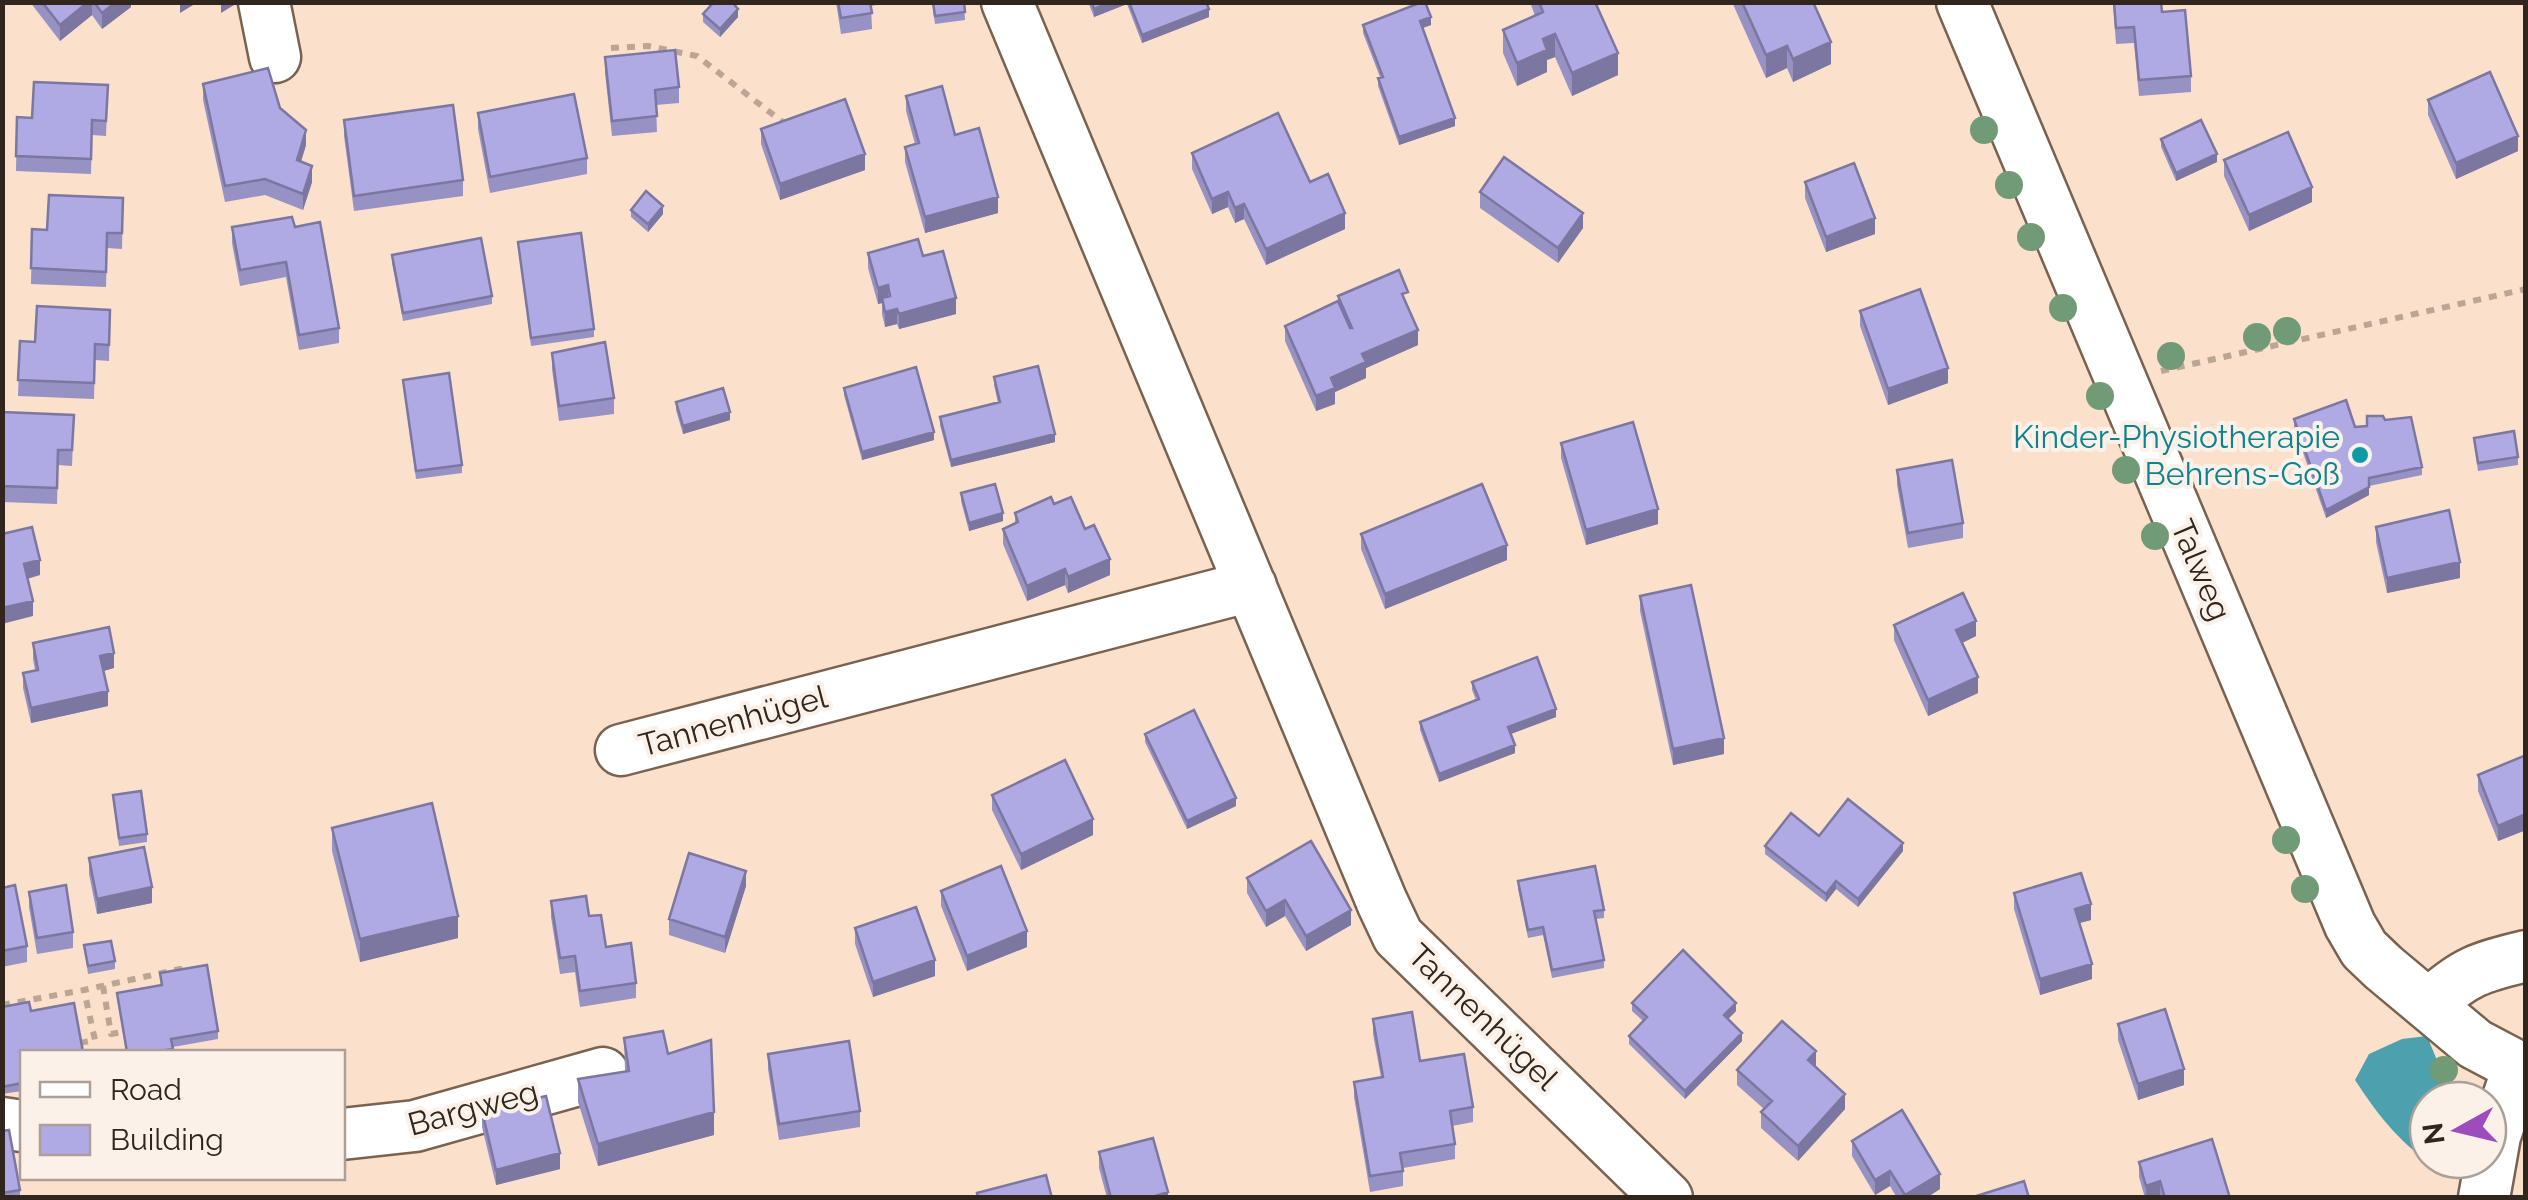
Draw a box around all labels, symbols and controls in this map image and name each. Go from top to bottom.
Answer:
place label: Kinder-Physiotherapie Behrens-Goß [2013,418,2340,492]
marker: Kinder-Physiotherapie Behrens-Goß [2349,444,2371,466]
street label: Talweg [2164,514,2239,626]
street label: Tannenhügel [635,678,831,763]
street label: Tannenhügel [1401,936,1566,1097]
legend [20,1050,345,1180]
text: Road [110,1072,182,1107]
street label: Bargweg [404,1072,542,1143]
north arrow [2408,1080,2508,1180]
text: N [2416,1121,2452,1146]
text: Building [110,1122,224,1157]

